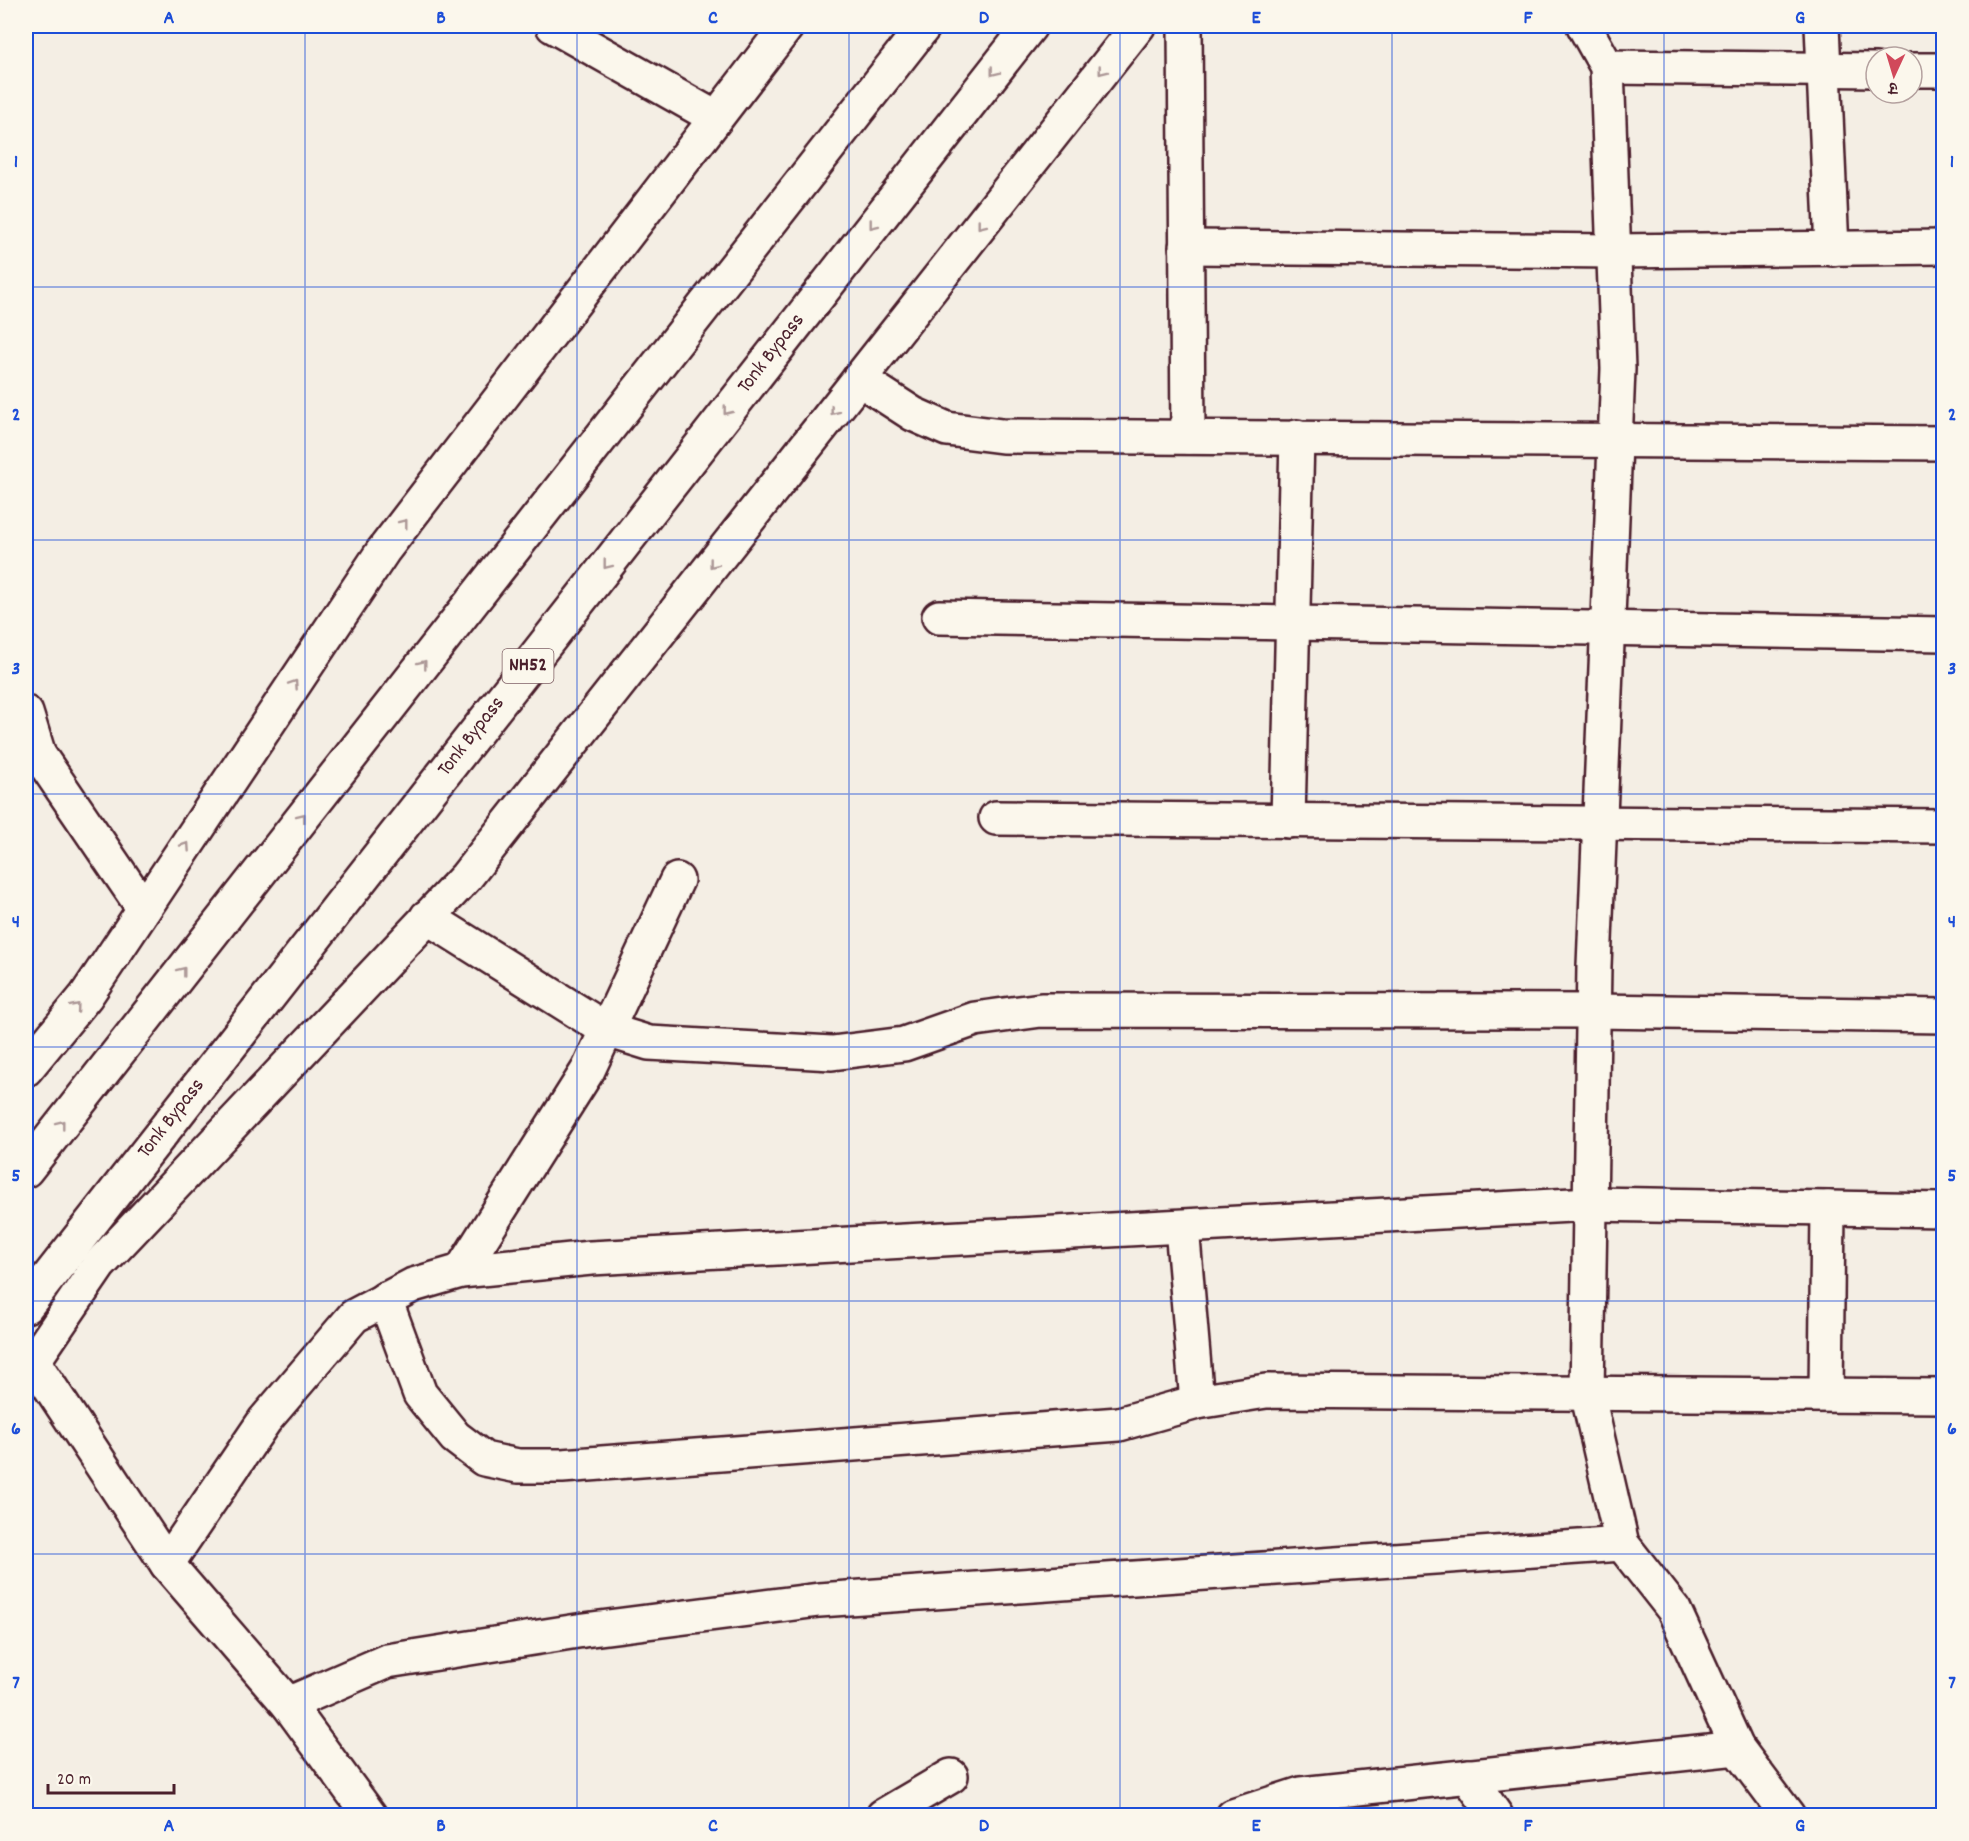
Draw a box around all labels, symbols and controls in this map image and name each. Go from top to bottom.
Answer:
text: A [164,5,175,33]
text: B [436,5,446,33]
text: C [708,5,718,33]
text: D [979,5,990,33]
text: E [1251,5,1261,33]
text: F [1524,5,1534,33]
text: G [1795,5,1805,33]
north arrow [1864,45,1924,105]
one-way arrow [990,65,1001,76]
one-way arrow [1098,65,1109,76]
text: उ [1887,76,1899,99]
text: 1 [14,149,18,177]
text: 1 [1950,149,1954,177]
one-way arrow [870,218,881,229]
one-way arrow [978,218,989,229]
street label: Tonk Bypass [731,307,813,401]
text: 2 [12,402,20,430]
text: 2 [1948,402,1956,430]
one-way arrow [831,404,842,415]
one-way arrow [723,405,734,416]
one-way arrow [397,519,408,530]
one-way arrow [710,557,721,568]
one-way arrow [603,558,614,569]
road number: NH52 [502,649,554,683]
text: 3 [12,656,20,684]
text: 3 [1948,656,1956,684]
one-way arrow [415,660,426,671]
one-way arrow [287,680,298,691]
street label: Tonk Bypass [431,690,513,784]
one-way arrow [295,813,306,824]
one-way arrow [179,842,190,853]
text: 4 [12,909,20,937]
text: 4 [1948,909,1956,937]
one-way arrow [174,966,185,977]
one-way arrow [69,1003,80,1014]
street label: Tonk Bypass [131,1072,213,1166]
one-way arrow [54,1120,65,1131]
text: 5 [11,1163,21,1191]
text: 5 [1947,1163,1957,1191]
text: 6 [11,1416,21,1444]
text: 6 [1947,1416,1957,1444]
text: 7 [12,1670,20,1698]
text: 7 [1948,1670,1956,1698]
scale bar [48,1757,174,1795]
text: 20 m [57,1768,91,1793]
text: A [164,1813,175,1841]
text: B [436,1813,446,1841]
text: C [708,1813,718,1841]
text: D [979,1813,990,1841]
text: E [1251,1813,1261,1841]
text: F [1524,1813,1534,1841]
text: G [1795,1813,1805,1841]

